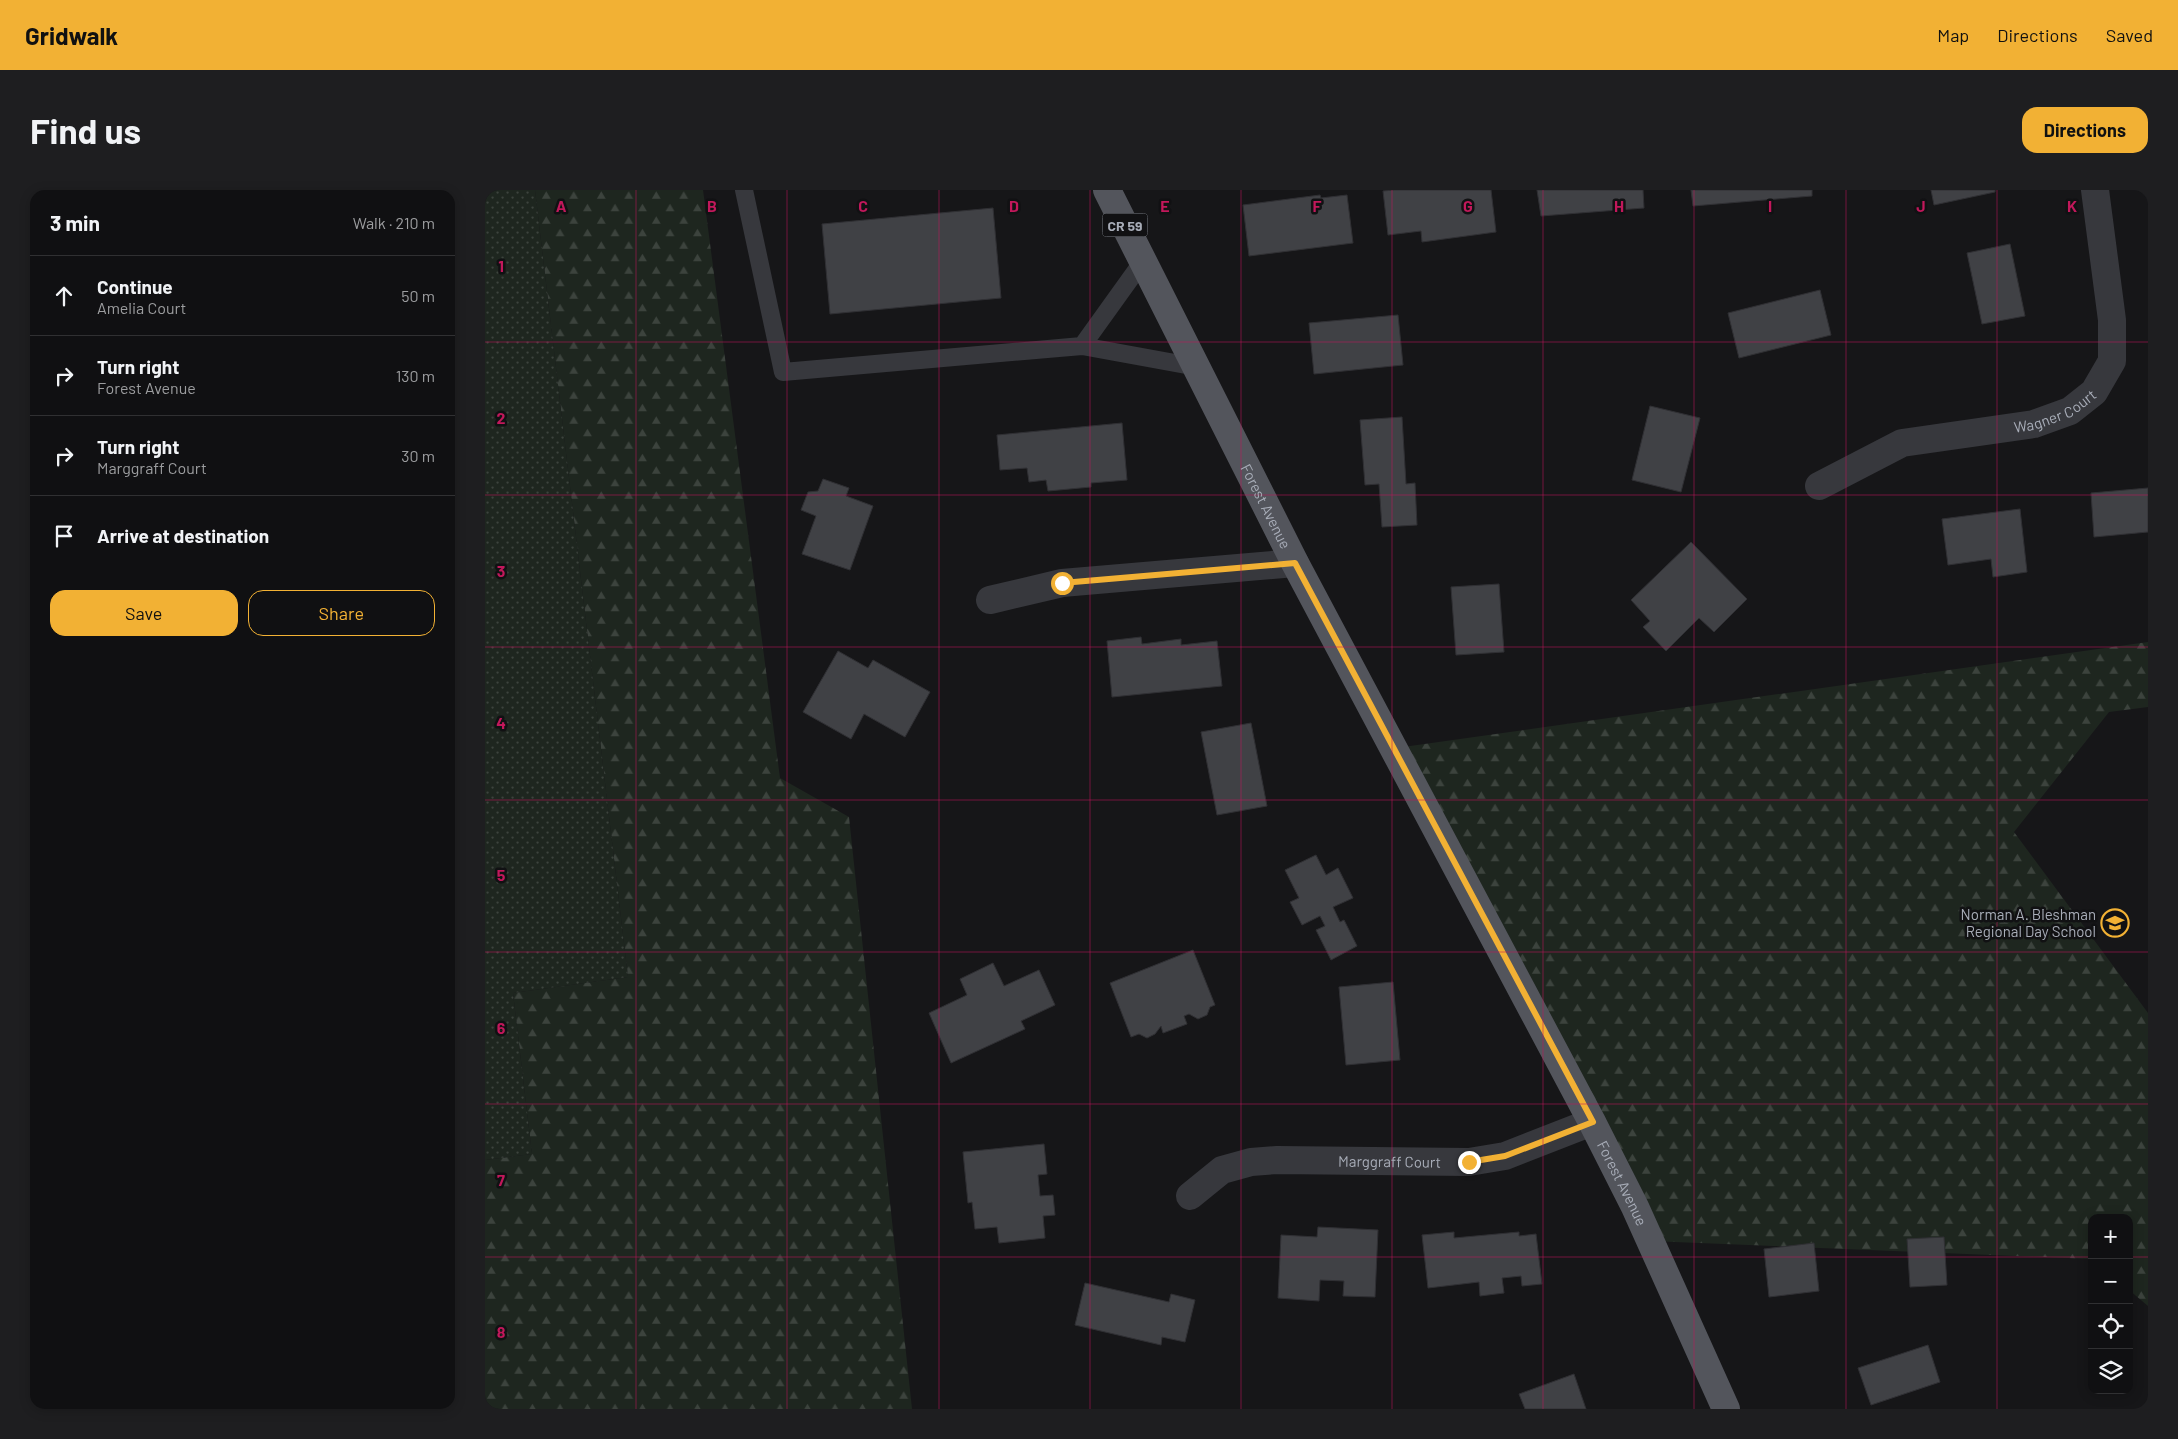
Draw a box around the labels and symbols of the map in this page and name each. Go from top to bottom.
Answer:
text: A [556,196,567,215]
text: B [707,196,717,215]
text: C [858,196,868,215]
text: D [1009,196,1019,215]
text: E [1160,196,1170,215]
text: F [1313,196,1322,215]
text: G [1463,196,1473,215]
text: H [1614,196,1624,215]
text: I [1768,196,1772,215]
text: J [1916,196,1926,215]
text: K [2067,196,2077,215]
road number: CR 59 [1103,214,1147,236]
text: 1 [498,256,504,275]
street label: Wagner Court [2013,385,2099,436]
text: 2 [497,408,506,427]
street label: Forest Avenue [1237,461,1295,552]
text: 3 [497,561,505,580]
route start [1051,572,1074,595]
text: 4 [496,713,506,732]
text: 5 [497,865,506,884]
place label: Norman A. Bleshman Regional Day School [1961,905,2096,940]
school or university icon: Norman A. Bleshman Regional Day School [2100,908,2130,938]
text: 6 [497,1018,506,1037]
street label: Forest Avenue [1594,1137,1651,1228]
route end [1458,1151,1481,1174]
street label: Marggraff Court [1338,1152,1441,1171]
text: 7 [497,1170,505,1189]
text: 8 [497,1322,506,1341]

